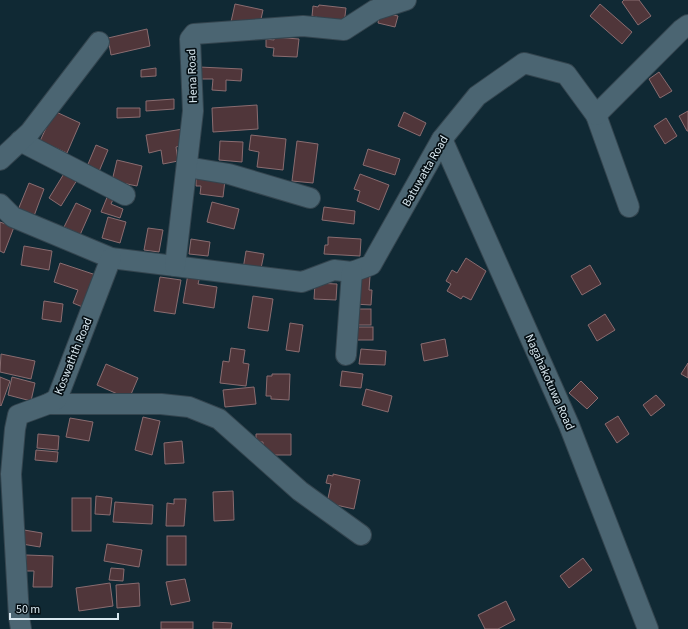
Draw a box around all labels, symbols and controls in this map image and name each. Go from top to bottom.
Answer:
street label: Hena Road [183,48,202,104]
street label: Batuwatta Road [398,132,453,210]
street label: Koswathth Road [50,315,97,397]
street label: Nagahakotuwa Road [521,331,578,433]
scale bar [10,595,118,621]
text: 50 m [16,601,40,618]

